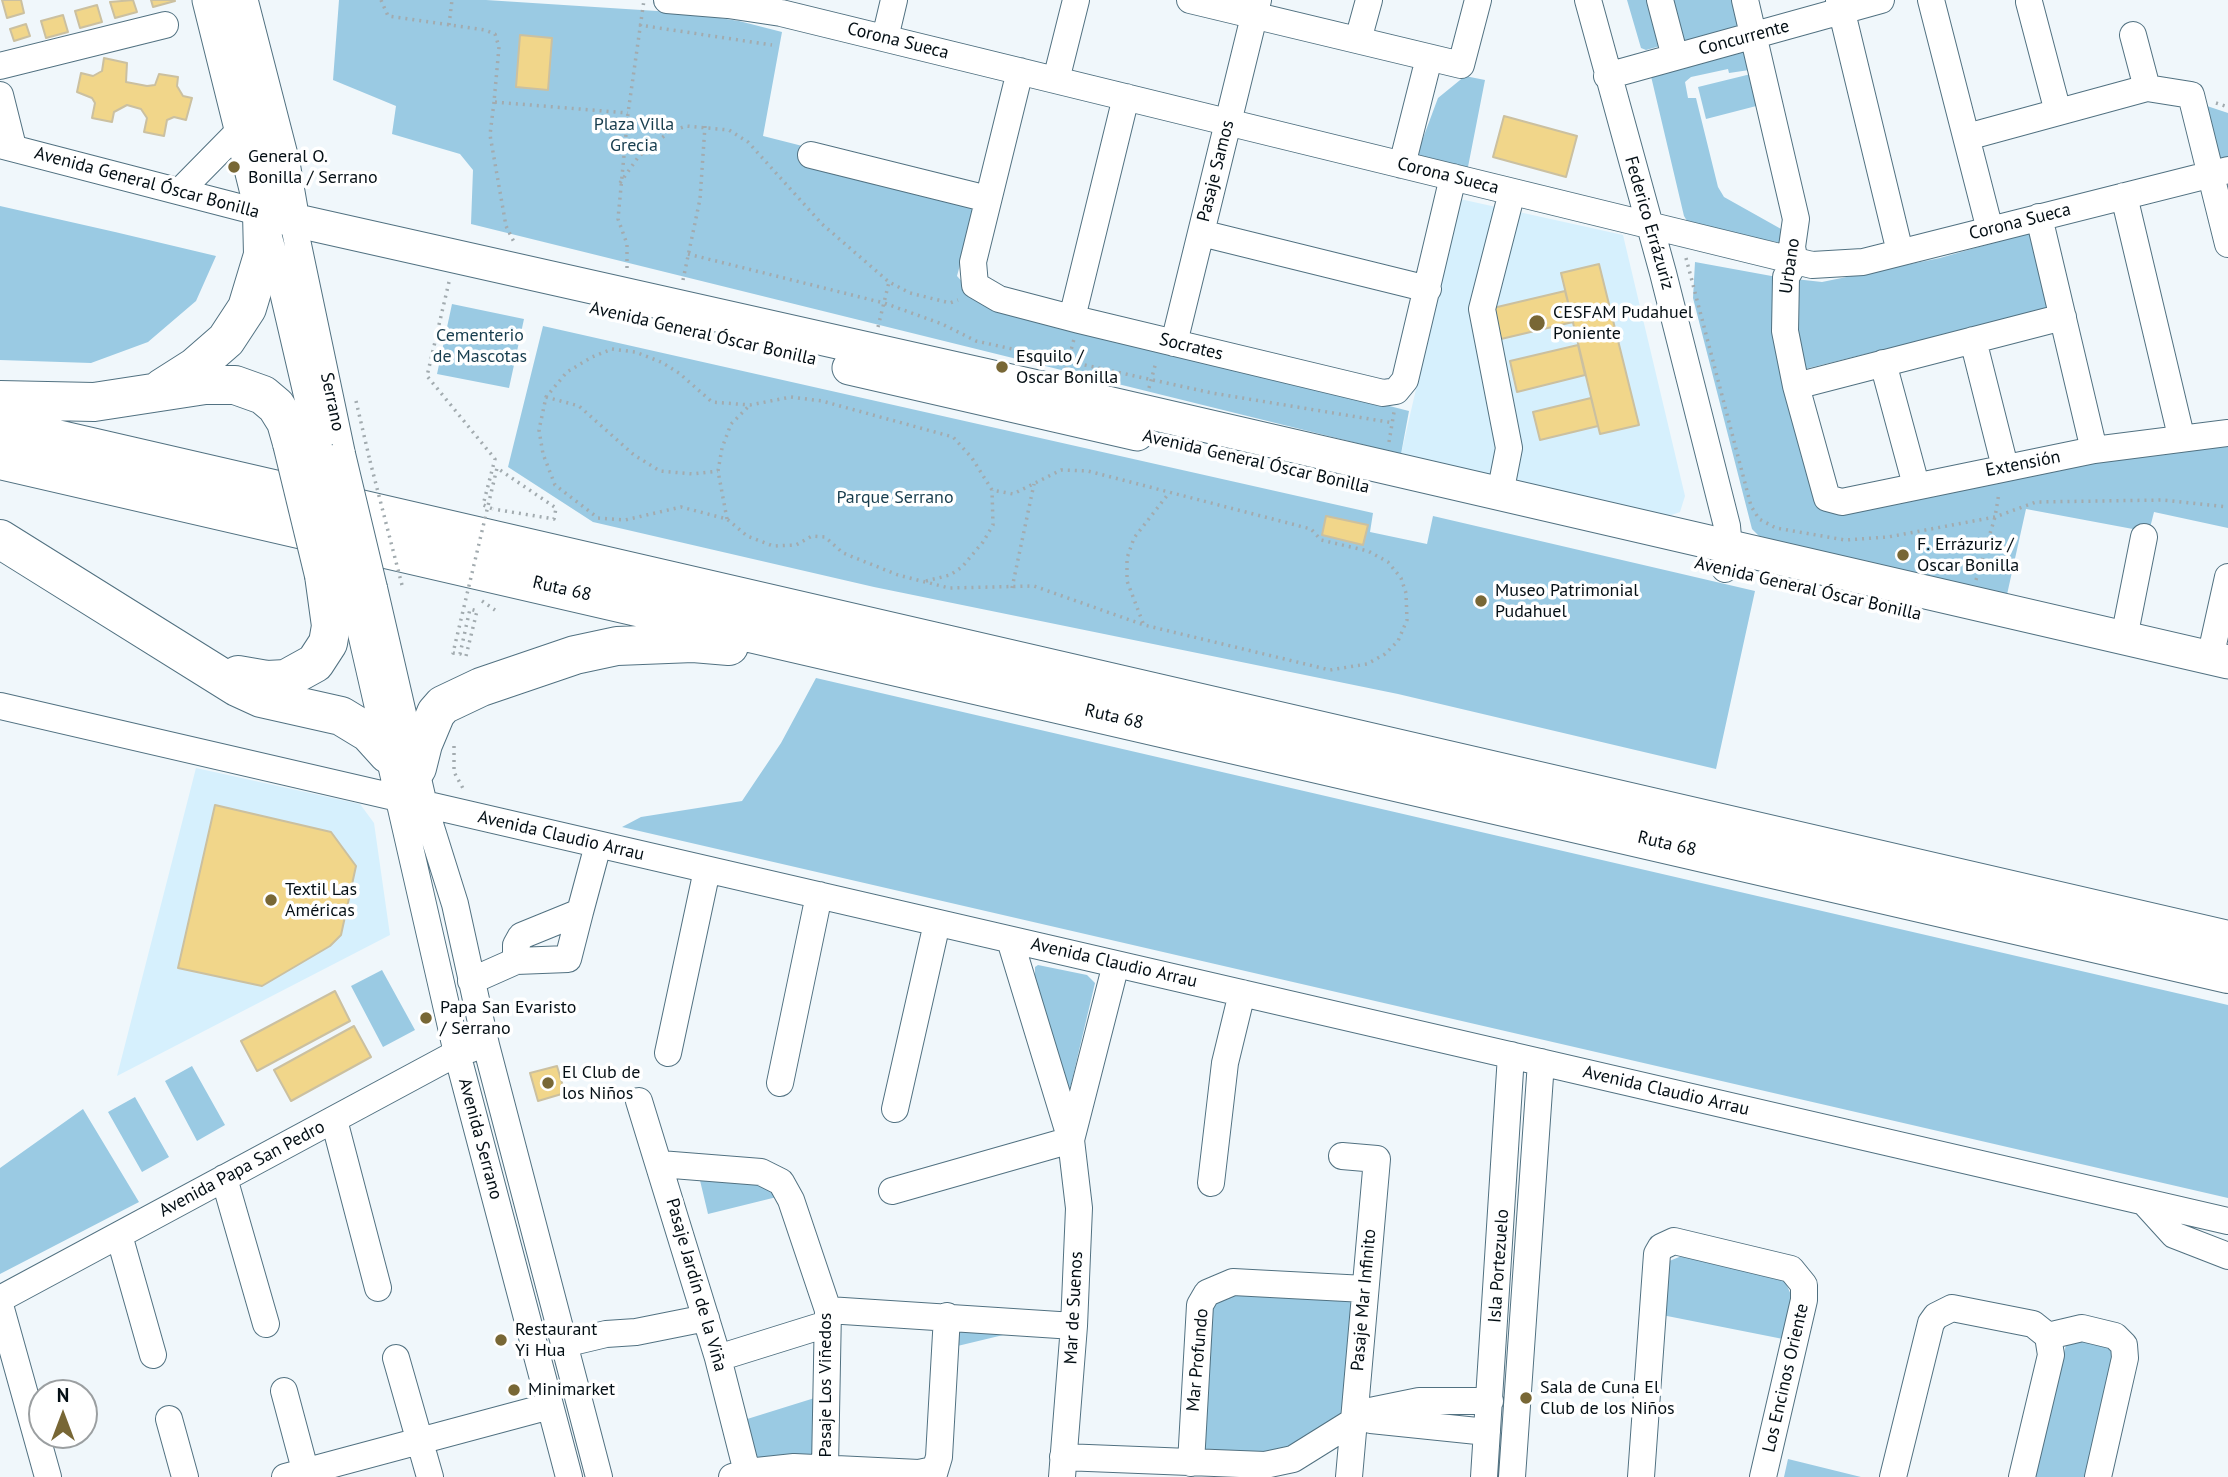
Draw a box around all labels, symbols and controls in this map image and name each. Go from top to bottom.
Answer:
street label: Concurrente [1696,16,1792,60]
street label: Corona Sueca [845,18,951,64]
park label: Plaza Villa Grecia [594,114,674,156]
street label: Pasaje Samos [1193,118,1239,224]
street label: Avenida General Óscar Bonilla [32,143,262,223]
place label: General O. Bonilla / Serrano [248,146,378,188]
street label: Corona Sueca [1395,153,1501,199]
street label: Federico Errázuriz [1620,154,1678,292]
marker: General O. Bonilla / Serrano [226,159,242,175]
street label: Corona Sueca [1967,199,2073,245]
street label: Urbano [1775,237,1805,295]
street label: Avenida General Óscar Bonilla [588,297,818,371]
place label: CESFAM Pudahuel Poniente [1553,302,1693,344]
marker: CESFAM Pudahuel Poniente [1527,313,1547,333]
park label: Cementerio de Mascotas [433,325,527,368]
street label: Socrates [1157,329,1225,365]
place label: Esquilo / Oscar Bonilla [1016,346,1118,388]
marker: Esquilo / Oscar Bonilla [994,359,1010,375]
street label: Serrano [315,371,349,433]
street label: Avenida General Óscar Bonilla [1141,425,1371,499]
street label: Extensión [1984,446,2062,482]
park label: Parque Serrano [836,487,954,509]
place label: F. Errázuriz / Oscar Bonilla [1917,534,2019,576]
marker: F. Errázuriz / Oscar Bonilla [1895,547,1911,563]
street label: Avenida General Óscar Bonilla [1693,552,1923,626]
street label: Ruta 68 [530,572,594,606]
place label: Museo Patrimonial Pudahuel [1495,580,1638,622]
marker: Museo Patrimonial Pudahuel [1473,593,1489,609]
street label: Ruta 68 [1082,700,1146,734]
street label: Avenida Claudio Arrau [476,806,646,866]
street label: Ruta 68 [1635,827,1699,861]
place label: Textil Las Américas [285,879,357,922]
marker: Textil Las Américas [263,892,279,908]
street label: Avenida Claudio Arrau [1029,933,1199,993]
place label: Papa San Evaristo / Serrano [440,997,576,1040]
marker: Papa San Evaristo / Serrano [418,1010,434,1026]
street label: Avenida Claudio Arrau [1581,1061,1751,1121]
place label: El Club de los Niños [562,1062,640,1104]
marker: El Club de los Niños [540,1075,556,1091]
street label: Avenida Serrano [453,1076,507,1202]
street label: Avenida Papa San Pedro [155,1116,329,1222]
street label: Pasaje Jardín de la Viña [661,1196,731,1374]
street label: Isla Portezuelo [1484,1208,1514,1324]
street label: Pasaje Mar Infinito [1347,1228,1381,1372]
street label: Mar de Suenos [1060,1251,1088,1365]
street label: Los Encinos Oriente [1758,1302,1814,1454]
street label: Mar Profundo [1183,1307,1213,1413]
street label: Pasaje Los Viñedos [815,1313,837,1457]
place label: Restaurant Yi Hua [515,1319,597,1362]
marker: Restaurant Yi Hua [493,1332,509,1348]
place label: Sala de Cuna El Club de los Niños [1540,1377,1675,1420]
north arrow [28,1379,98,1449]
place label: Minimarket [528,1379,615,1401]
marker: Minimarket [506,1382,522,1398]
text: N [57,1383,69,1407]
marker: Sala de Cuna El Club de los Niños [1518,1390,1534,1406]

